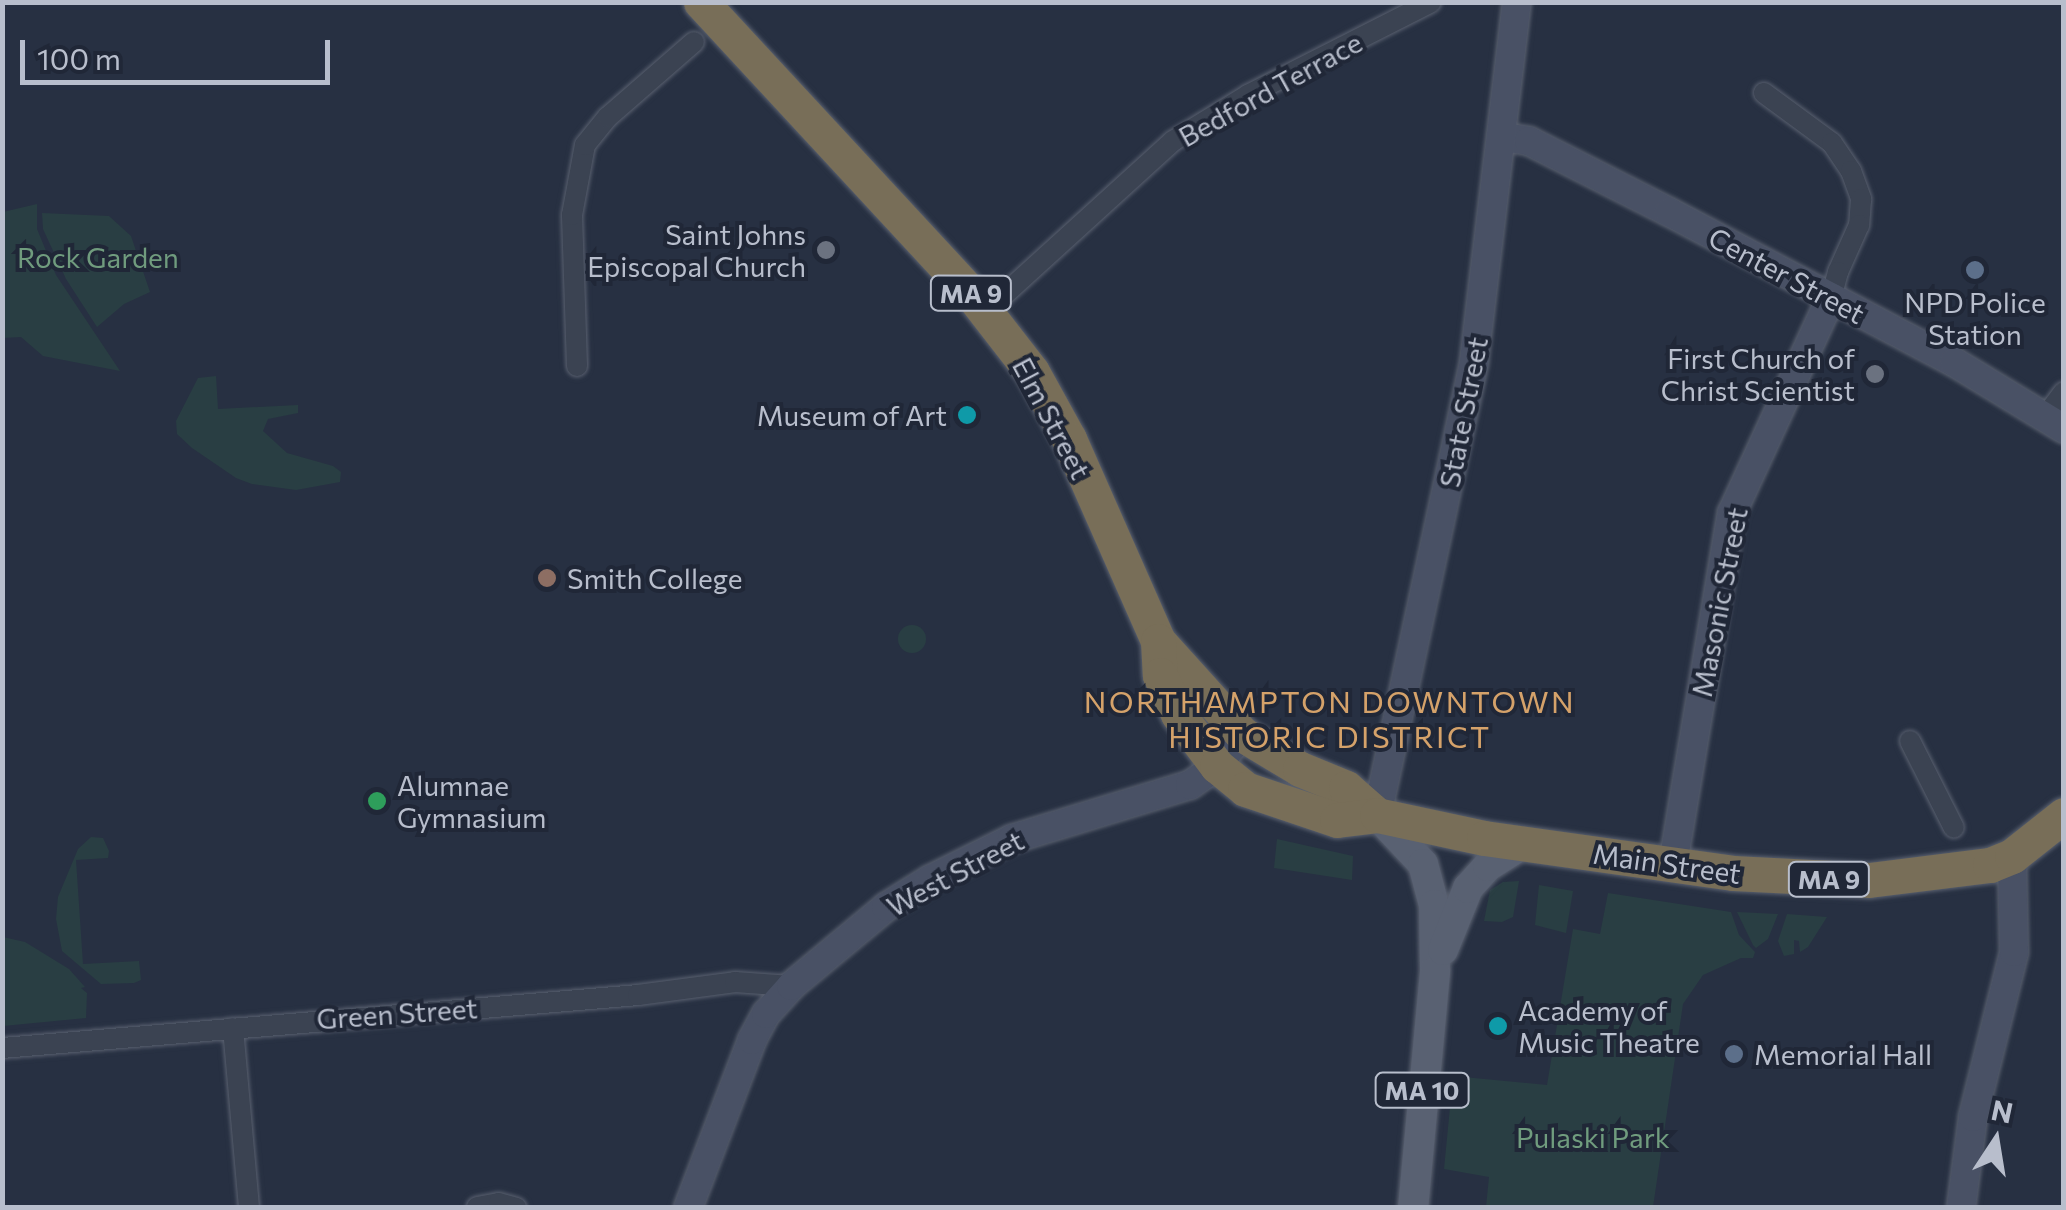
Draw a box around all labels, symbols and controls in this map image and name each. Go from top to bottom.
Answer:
scale bar [25,20,335,82]
street label: Bedford Terrace [1173,25,1367,153]
text: 100 m [37,39,121,76]
place label: Saint Johns Episcopal Church [587,217,806,283]
street label: Center Street [1703,220,1871,330]
marker: Saint Johns Episcopal Church [815,239,837,261]
park label: Rock Garden [17,240,179,274]
marker: NPD Police Station [1964,259,1986,281]
road number: MA 9 [928,273,1014,313]
place label: NPD Police Station [1904,285,2046,351]
street label: State Street [1432,334,1494,490]
place label: First Church of Christ Scientist [1661,341,1855,407]
street label: Elm Street [1006,352,1098,484]
marker: First Church of Christ Scientist [1864,363,1886,385]
place label: Museum of Art [757,398,947,432]
marker: Museum of Art [956,404,978,426]
street label: Masonic Street [1684,504,1754,700]
place label: Smith College [567,561,743,595]
marker: Smith College [536,567,558,589]
district label: NORTHAMPTON DOWNTOWN HISTORIC DISTRICT [1084,683,1576,754]
place label: Alumnae Gymnasium [397,768,546,834]
marker: Alumnae Gymnasium [366,790,388,812]
street label: West Street [881,823,1029,923]
street label: Main Street [1591,836,1743,890]
road number: MA 9 [1786,859,1872,899]
street label: Green Street [315,991,479,1035]
place label: Academy of Music Theatre [1518,993,1700,1059]
marker: Academy of Music Theatre [1487,1015,1509,1037]
place label: Memorial Hall [1754,1037,1932,1071]
marker: Memorial Hall [1723,1043,1745,1065]
road number: MA 10 [1374,1070,1470,1110]
north arrow [1946,1090,2046,1190]
text: N [1988,1092,2016,1129]
park label: Pulaski Park [1516,1120,1670,1154]

